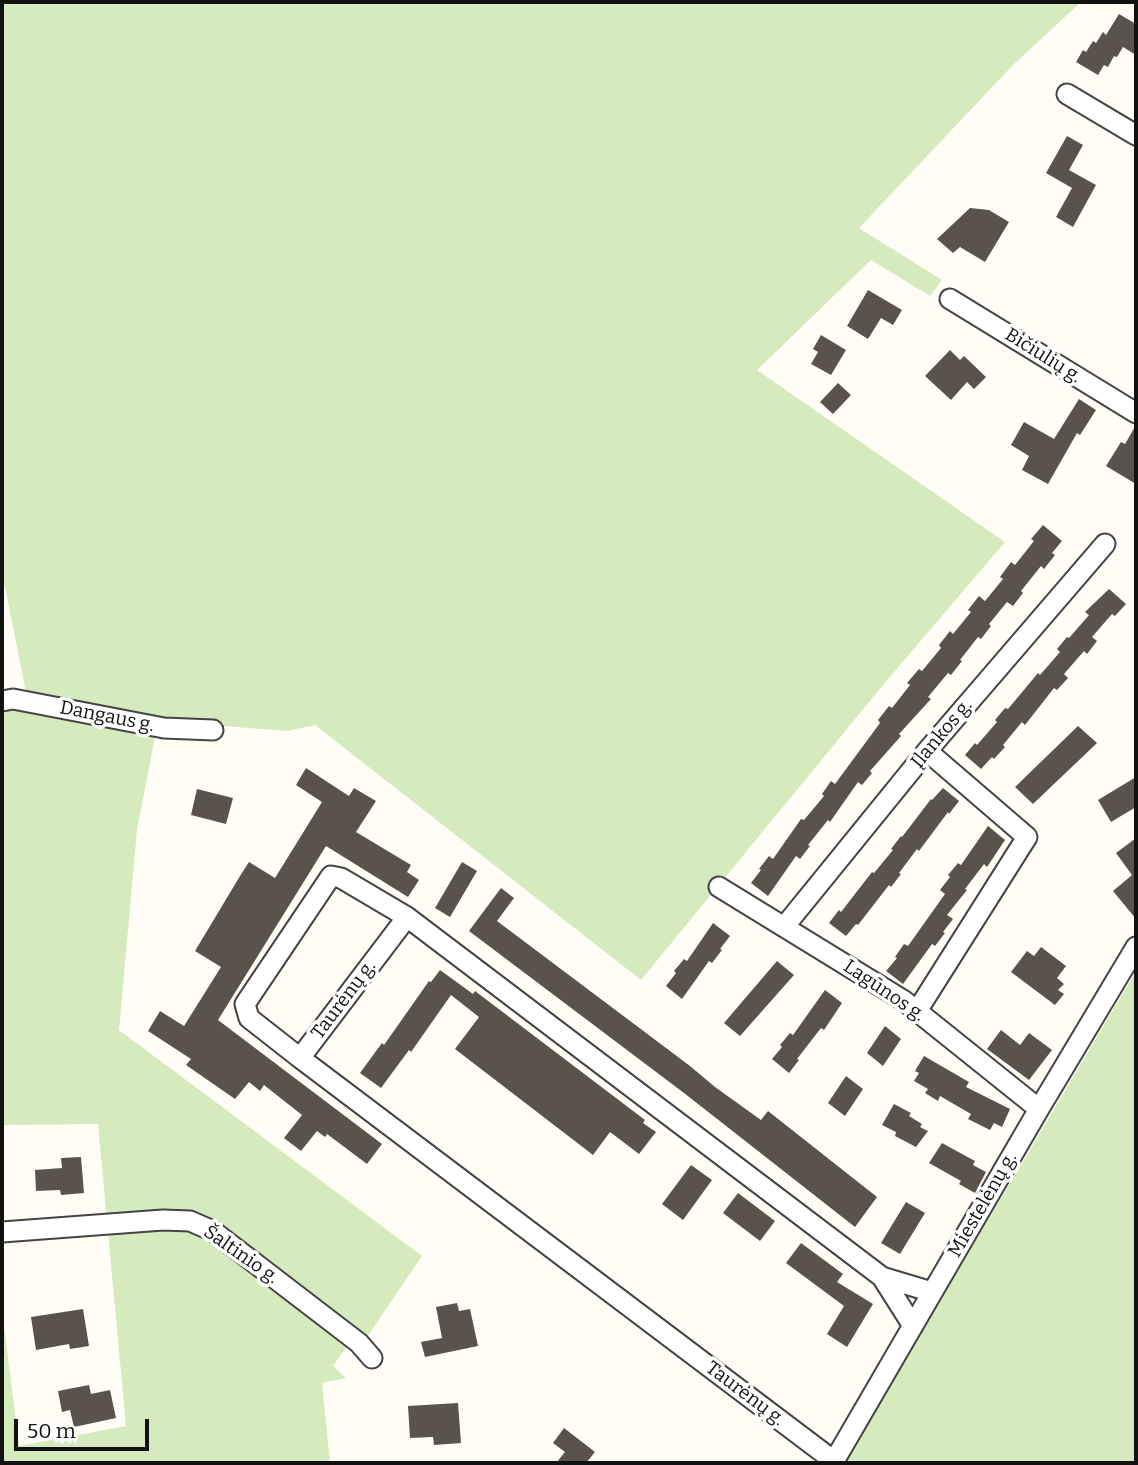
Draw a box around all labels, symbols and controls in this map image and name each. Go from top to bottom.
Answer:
street label: Bičiulių g. [1001,324,1085,388]
street label: Įlankos g. [907,695,977,773]
street label: Dangaus g. [58,697,156,737]
street label: Lagūnos g. [839,955,929,1027]
street label: Taurėnų g. [307,956,381,1044]
street label: Miestelėnų g. [944,1149,1022,1261]
street label: Šaltinio g. [199,1221,283,1289]
street label: Taurėnų g. [701,1357,789,1431]
scale bar [18,1406,152,1450]
text: 50 m [27,1418,76,1444]

